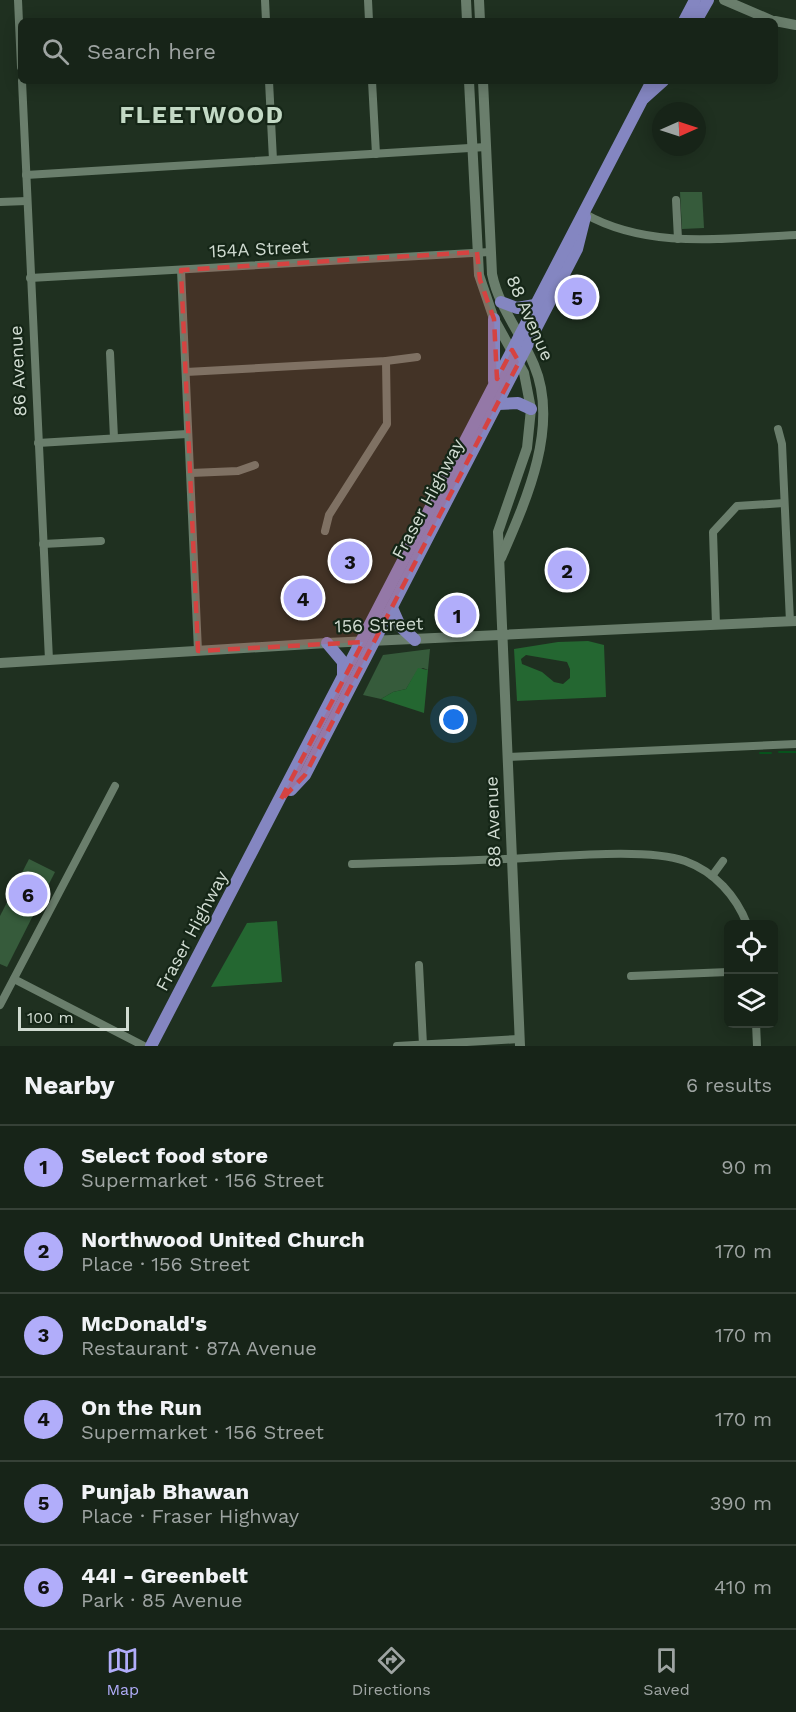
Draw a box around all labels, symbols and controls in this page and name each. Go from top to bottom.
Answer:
search box [18,18,778,84]
icon: search [39,35,72,68]
text: Search here [87,39,216,64]
district label: FLEETWOOD [120,101,284,129]
north arrow [652,102,706,156]
street label: 154A Street [209,235,310,262]
street label: 88 Avenue [502,272,559,364]
pin: 5 [558,274,596,320]
street label: 86 Avenue [5,325,30,417]
street label: Fraser Highway [387,435,468,562]
pin: 3 [330,538,370,584]
pin: 2 [548,548,586,592]
pin: 4 [284,576,322,620]
pin: 1 [438,592,476,638]
street label: 156 Street [334,612,424,637]
your location [439,705,468,734]
street label: 88 Avenue [480,776,505,868]
street label: Fraser Highway [151,867,232,994]
pin: 6 [9,872,48,916]
map controls [724,920,778,1028]
button: locate [724,920,778,974]
button: layers [724,974,778,1028]
scale bar [18,1004,129,1032]
text: 100 m [27,1008,74,1027]
text: Nearby [24,1070,115,1100]
text: 6 results [686,1073,772,1097]
text: Select food store [81,1143,268,1168]
text: 1 [39,1155,48,1179]
text: 90 m [721,1155,772,1179]
text: Supermarket · 156 Street [81,1168,324,1192]
text: Northwood United Church [81,1227,365,1252]
text: 2 [38,1239,49,1263]
text: 170 m [715,1239,772,1263]
text: Place · 156 Street [81,1252,250,1276]
text: McDonald's [81,1311,207,1336]
text: 3 [38,1323,49,1347]
text: 170 m [715,1323,772,1347]
text: Restaurant · 87A Avenue [81,1336,317,1360]
text: On the Run [81,1395,202,1420]
text: 4 [37,1407,50,1431]
text: 170 m [715,1407,772,1431]
text: Supermarket · 156 Street [81,1420,324,1444]
text: Punjab Bhawan [81,1479,249,1504]
text: 5 [38,1491,49,1515]
text: 390 m [710,1491,772,1515]
text: Place · Fraser Highway [81,1504,299,1528]
text: 44I - Greenbelt [81,1563,248,1588]
text: 6 [37,1575,50,1599]
text: 410 m [714,1575,772,1599]
text: Park · 85 Avenue [81,1588,242,1612]
tab: Map [106,1644,139,1699]
tab: Directions [352,1644,431,1699]
tab: Saved [643,1644,690,1699]

